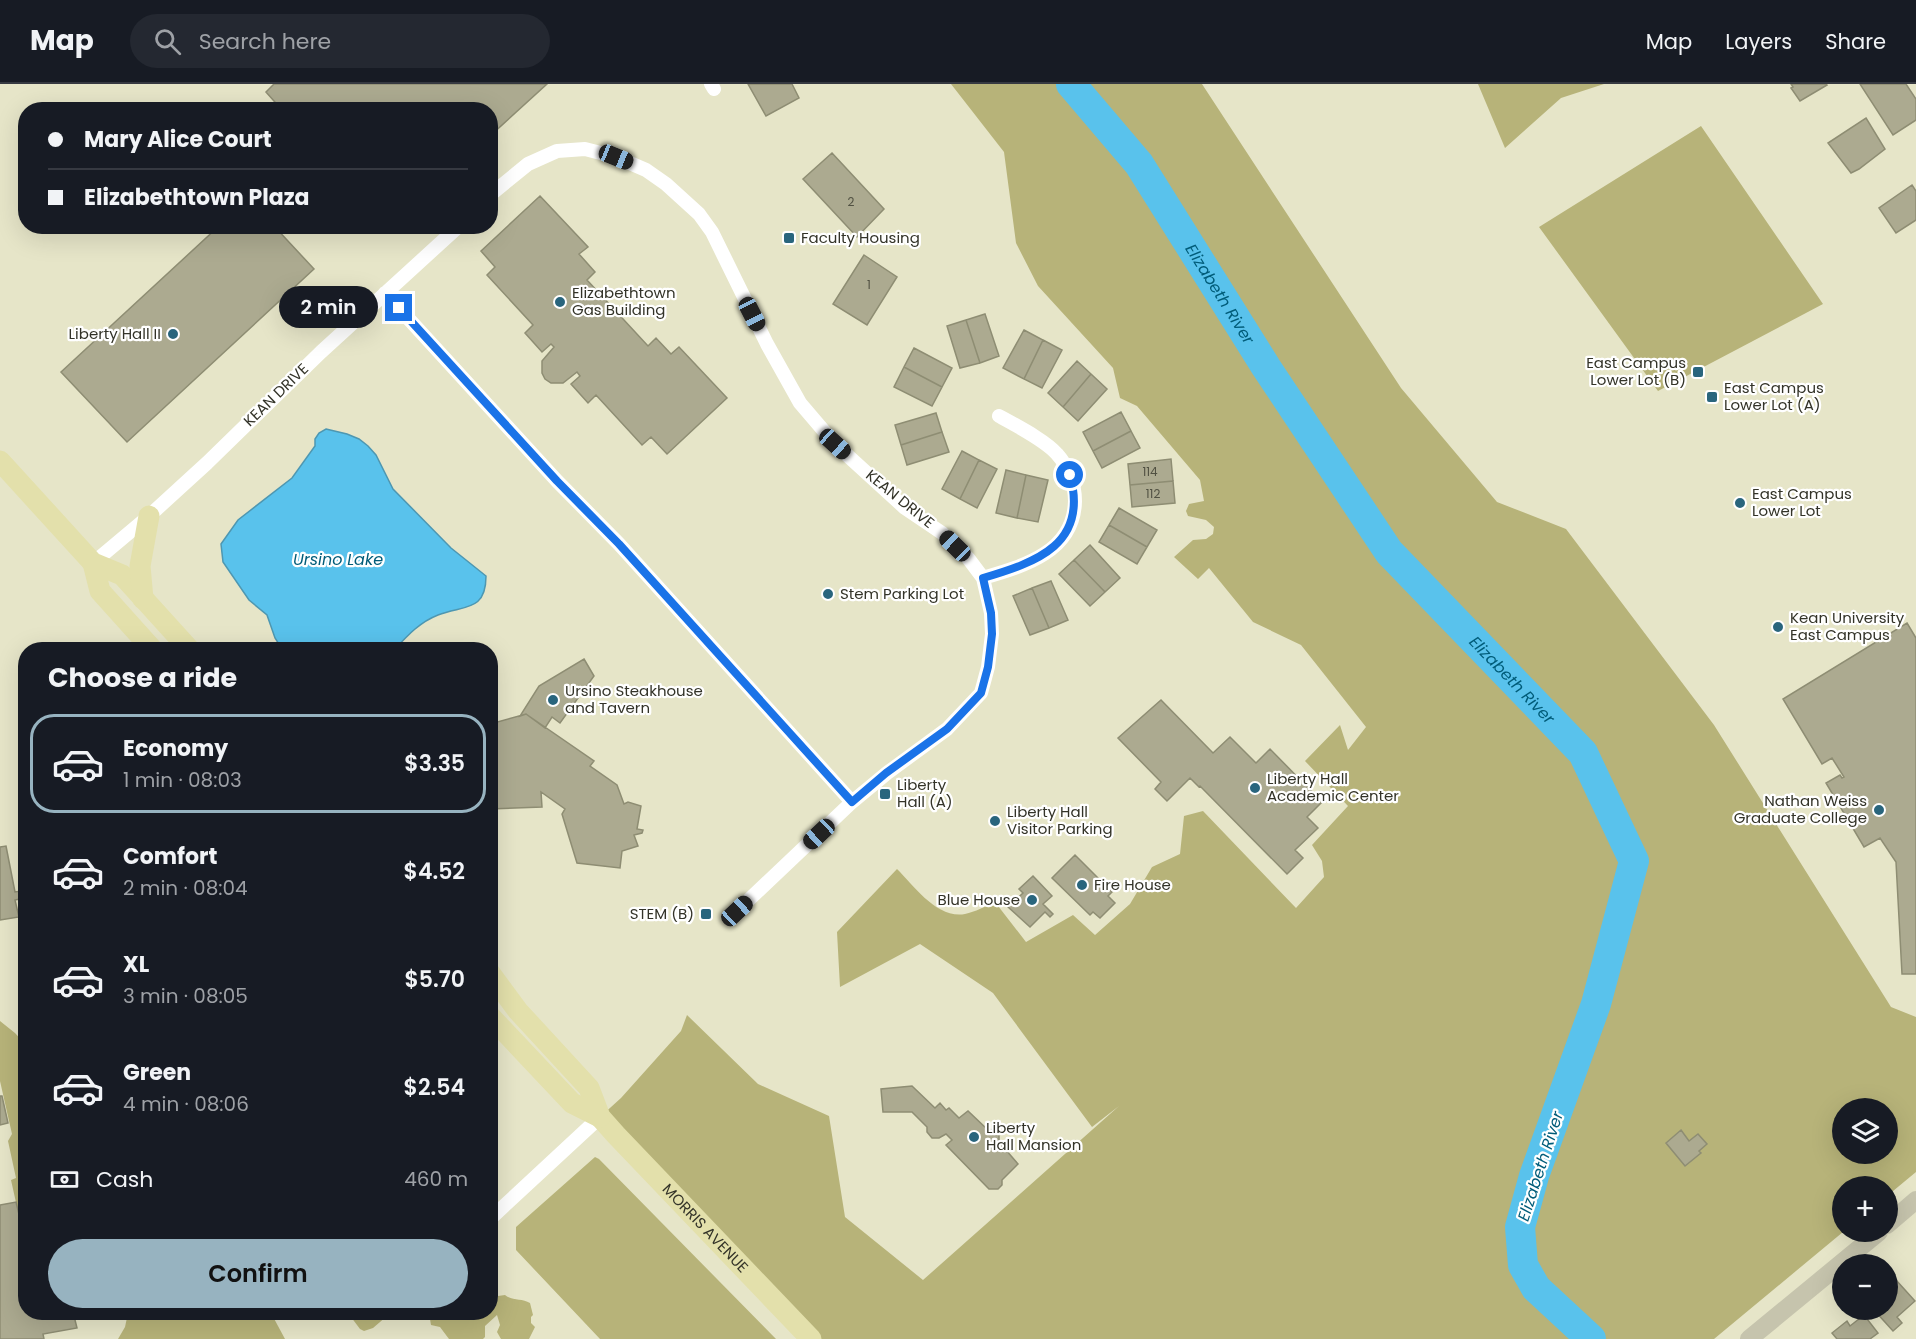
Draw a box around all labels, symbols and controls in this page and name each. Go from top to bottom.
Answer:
search box [130,14,550,68]
text: Map [30,21,94,60]
icon: search [151,25,184,58]
text: Search here [199,26,331,57]
text: Map [1646,27,1692,56]
text: Layers [1725,27,1792,56]
text: Share [1825,27,1886,56]
text: Mary Alice Court [84,124,272,155]
car [596,142,636,172]
text: Elizabethtown Plaza [84,182,309,213]
house number: 2 [848,193,855,210]
place label: Faculty Housing [801,227,920,248]
marker: Faculty Housing [782,231,796,245]
water label: Elizabeth River [1180,239,1260,349]
house number: 1 [867,276,871,293]
place label: Elizabethtown Gas Building [572,282,676,320]
callout: 2 min [279,287,378,329]
text: 2 min [301,293,356,321]
route end [385,294,412,321]
car [736,294,768,334]
marker: Elizabethtown Gas Building [553,295,567,309]
place label: Liberty Hall II [69,323,161,344]
marker: Liberty Hall II [166,327,180,341]
place label: East Campus Lower Lot (B) [1586,352,1686,390]
street label: KEAN DRIVE [239,358,313,431]
marker: East Campus Lower Lot (B) [1691,365,1705,379]
place label: East Campus Lower Lot (A) [1724,377,1824,415]
marker: East Campus Lower Lot (A) [1705,390,1719,404]
car [816,425,854,463]
route start [1056,461,1083,488]
house number: 114 [1142,463,1158,480]
street label: KEAN DRIVE [862,464,939,533]
place label: East Campus Lower Lot [1752,483,1852,521]
house number: 112 [1146,485,1160,502]
marker: East Campus Lower Lot [1733,496,1747,510]
car [936,527,974,565]
water label: Ursino Lake [293,548,383,571]
place label: Stem Parking Lot [840,583,964,604]
marker: Stem Parking Lot [821,587,835,601]
place label: Kean University East Campus [1790,607,1905,645]
marker: Kean University East Campus [1771,620,1785,634]
water label: Elizabeth River [1464,631,1561,730]
text: Choose a ride [48,659,237,696]
place label: Ursino Steakhouse and Tavern [565,680,703,718]
marker: Ursino Steakhouse and Tavern [546,693,560,707]
text: Economy [123,733,228,764]
icon: car [51,737,105,791]
text: $3.35 [404,748,465,779]
text: 1 min · 08:03 [123,766,242,794]
place label: Liberty Hall Academic Center [1267,768,1399,806]
place label: Liberty Hall (A) [897,774,953,812]
marker: Liberty Hall Academic Center [1248,781,1262,795]
marker: Liberty Hall (A) [878,787,892,801]
place label: Nathan Weiss Graduate College [1734,790,1867,828]
place label: Liberty Hall Visitor Parking [1007,801,1113,839]
marker: Nathan Weiss Graduate College [1872,803,1886,817]
marker: Liberty Hall Visitor Parking [988,814,1002,828]
car [800,815,838,853]
text: Comfort [123,841,217,872]
icon: car [51,845,105,899]
text: $4.52 [404,856,465,887]
text: 2 min · 08:04 [123,874,248,902]
place label: Fire House [1094,874,1171,895]
marker: Fire House [1075,878,1089,892]
place label: Blue House [937,889,1020,910]
car [718,892,756,930]
marker: Blue House [1025,893,1039,907]
place label: STEM (B) [630,903,694,924]
marker: STEM (B) [699,907,713,921]
text: XL [123,949,149,980]
icon: car [51,953,105,1007]
text: $5.70 [404,964,465,995]
text: 3 min · 08:05 [123,982,248,1010]
text: Green [123,1057,191,1088]
icon: car [51,1061,105,1115]
text: $2.54 [404,1072,465,1103]
text: 4 min · 08:06 [123,1090,249,1118]
map controls [1832,1098,1898,1320]
button: layers [1832,1098,1898,1164]
water label: Elizabeth River [1512,1107,1569,1224]
place label: Liberty Hall Mansion [986,1117,1081,1155]
marker: Liberty Hall Mansion [967,1130,981,1144]
icon: cash [48,1163,81,1196]
text: Cash [96,1164,153,1195]
text: 460 m [404,1165,468,1193]
button: + [1832,1176,1898,1242]
street label: MORRIS AVENUE [658,1179,753,1277]
button: Confirm [48,1239,468,1308]
button: − [1832,1254,1898,1320]

